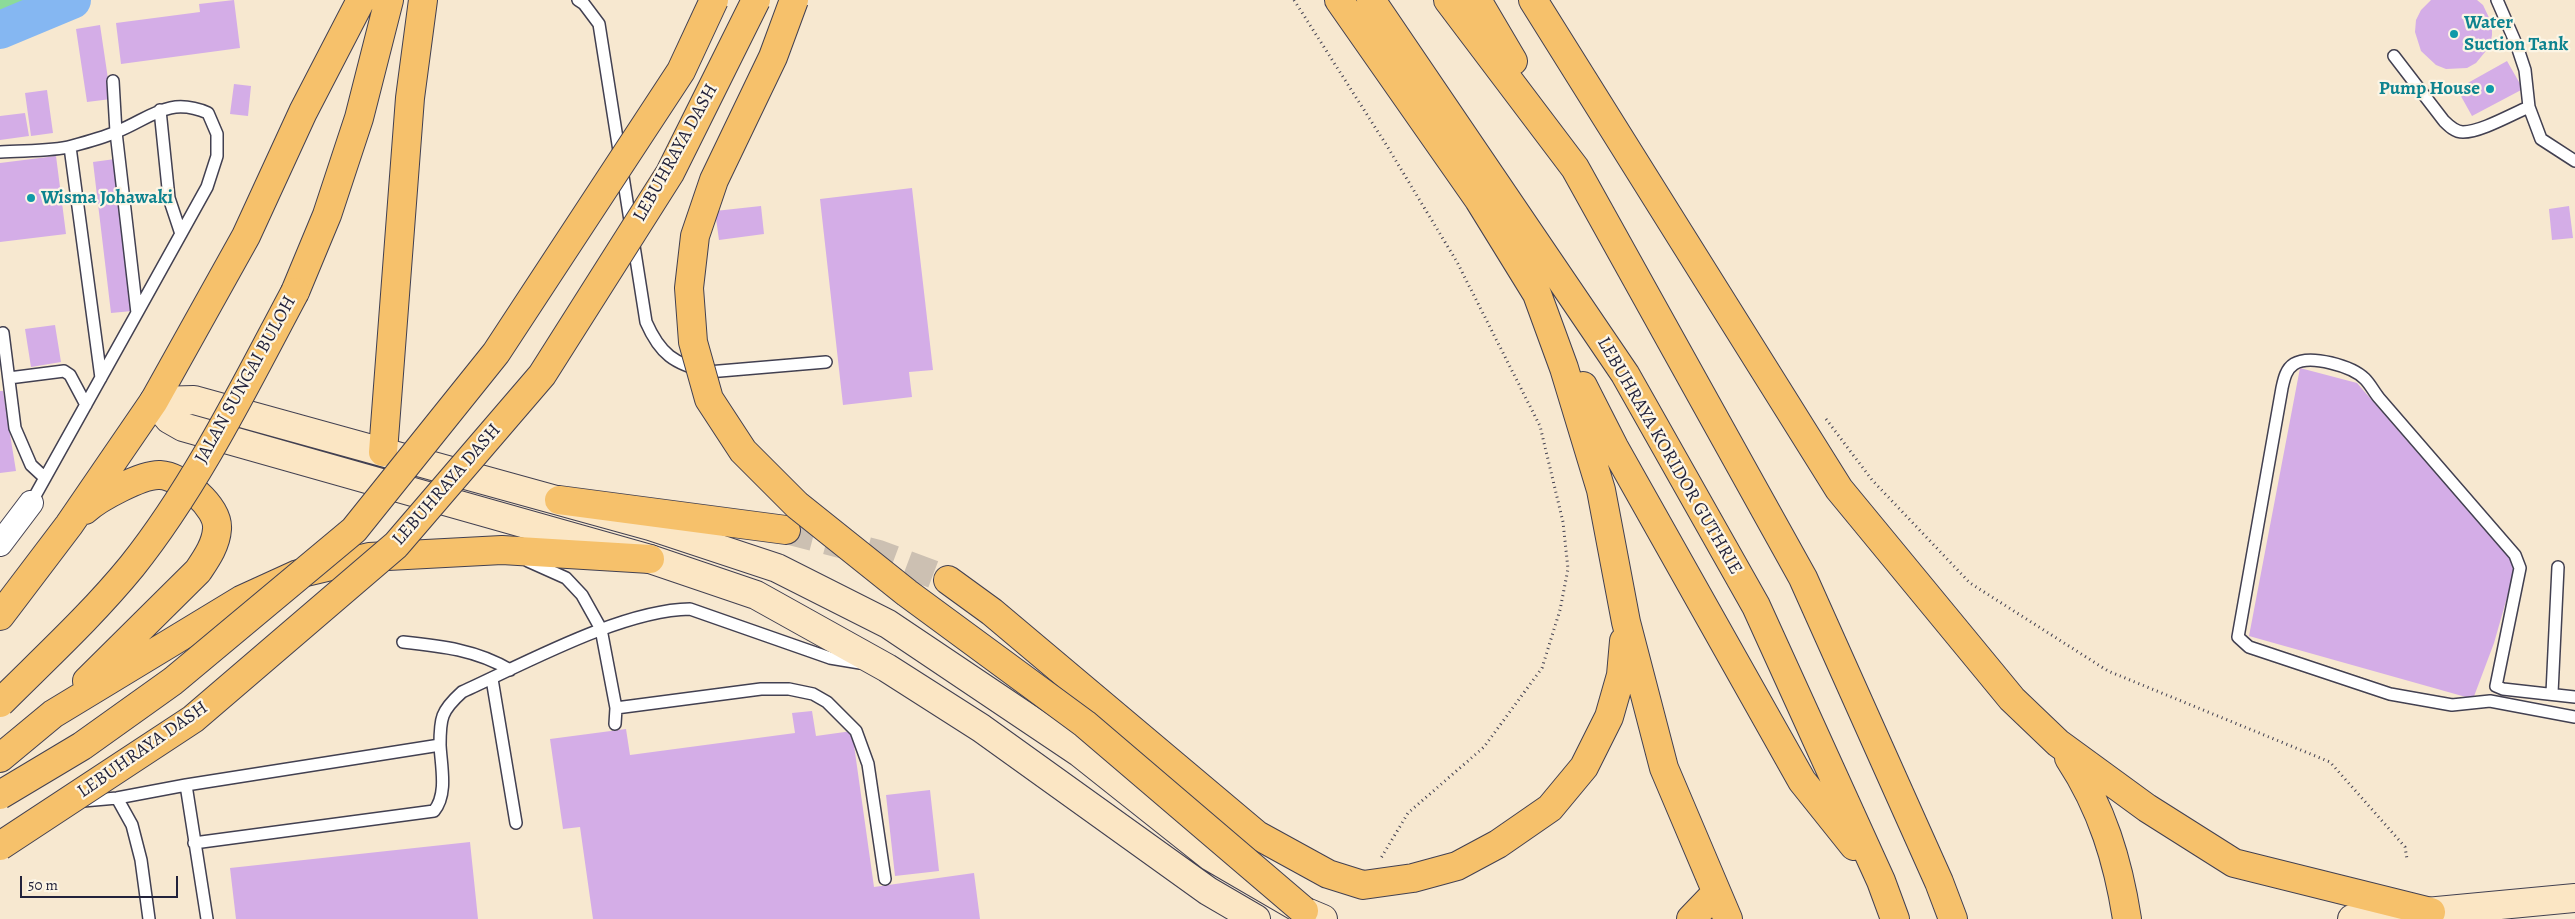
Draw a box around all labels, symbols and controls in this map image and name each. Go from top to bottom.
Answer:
place label: Water Suction Tank [2464,12,2568,56]
marker: Water Suction Tank [2448,28,2460,40]
place label: Pump House [2379,78,2480,100]
street label: LEBUHRAYA DASH [629,80,723,226]
marker: Pump House [2484,83,2496,95]
place label: Wisma Johawaki [41,187,173,209]
marker: Wisma Johawaki [25,192,37,204]
street label: JALAN SUNGAI BULOH [190,292,302,468]
street label: LEBUHRAYA KORIDOR GUTHRIE [1592,333,1746,579]
street label: LEBUHRAYA DASH [388,419,506,551]
street label: LEBUHRAYA DASH [73,696,213,804]
scale bar [22,866,180,898]
text: 50 m [28,875,58,895]

